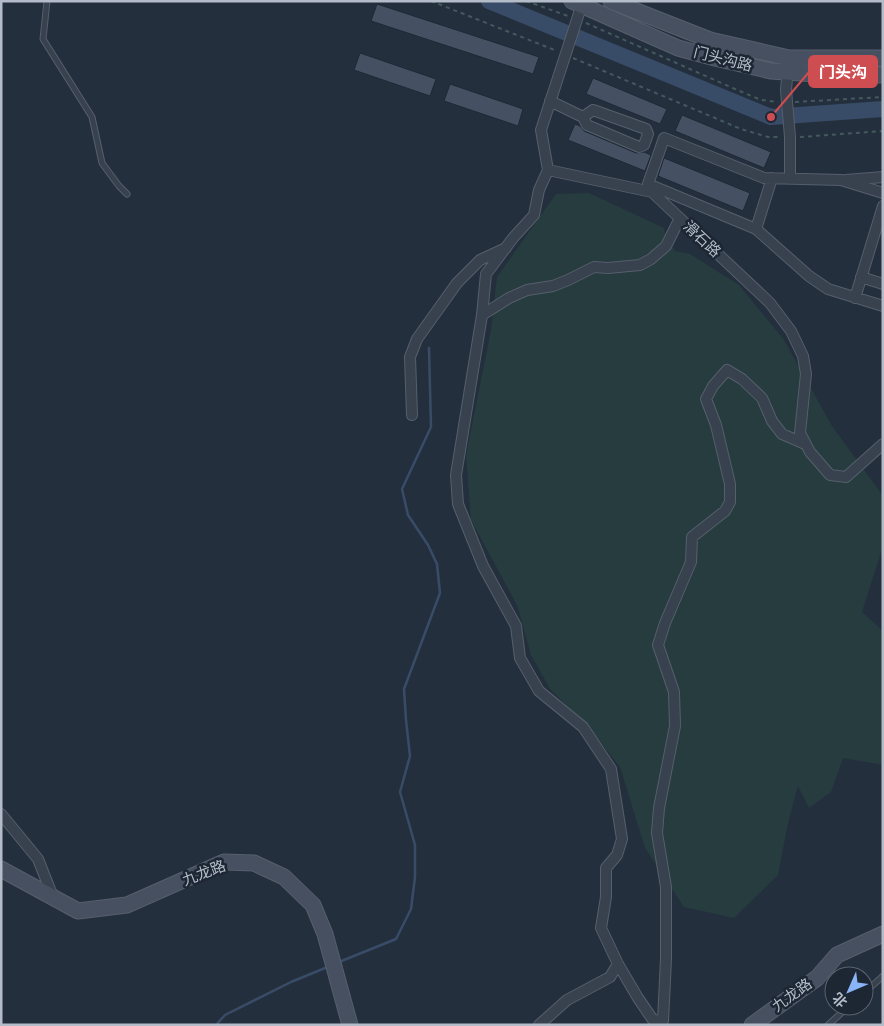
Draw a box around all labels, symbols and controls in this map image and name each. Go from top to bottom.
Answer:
street label: 门头沟路 [691,41,755,76]
callout: 门头沟 [809,56,877,87]
text: 门头沟 [819,61,867,84]
street label: 滑石路 [679,216,726,262]
street label: 九龙路 [179,855,229,890]
north arrow [824,966,874,1016]
street label: 九龙路 [767,973,816,1016]
text: 北 [828,988,852,1012]

